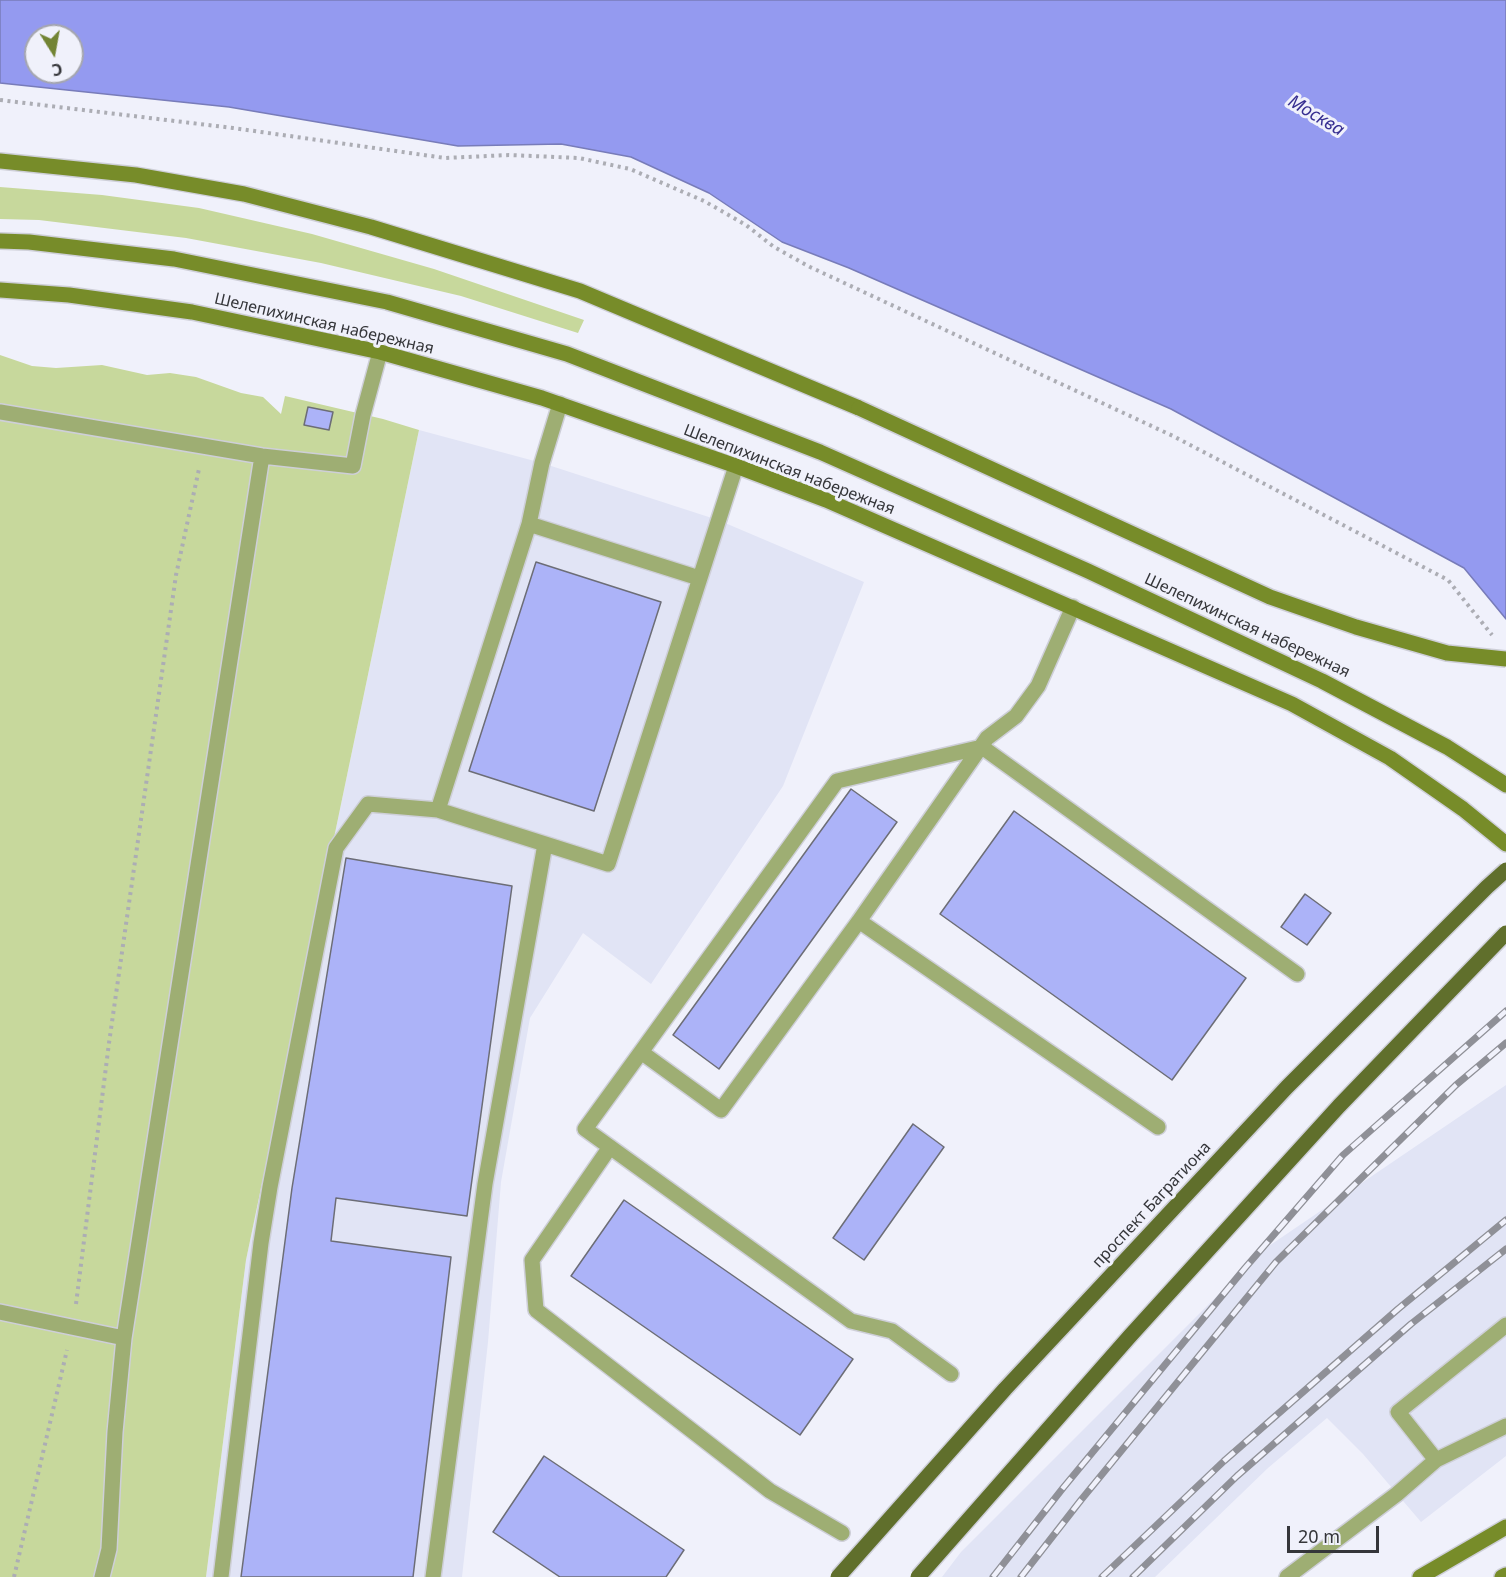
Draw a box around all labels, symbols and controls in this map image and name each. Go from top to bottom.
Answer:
north arrow [24,24,84,84]
text: С [50,58,64,81]
water label: Москва [1284,91,1348,141]
street label: Шелепихинская набережная [212,289,436,359]
street label: Шелепихинская набережная [681,421,897,519]
street label: Шелепихинская набережная [1141,570,1353,682]
street label: проспект Багратиона [1089,1138,1215,1272]
scale bar [1290,1514,1382,1552]
text: 20 m [1298,1524,1340,1548]

